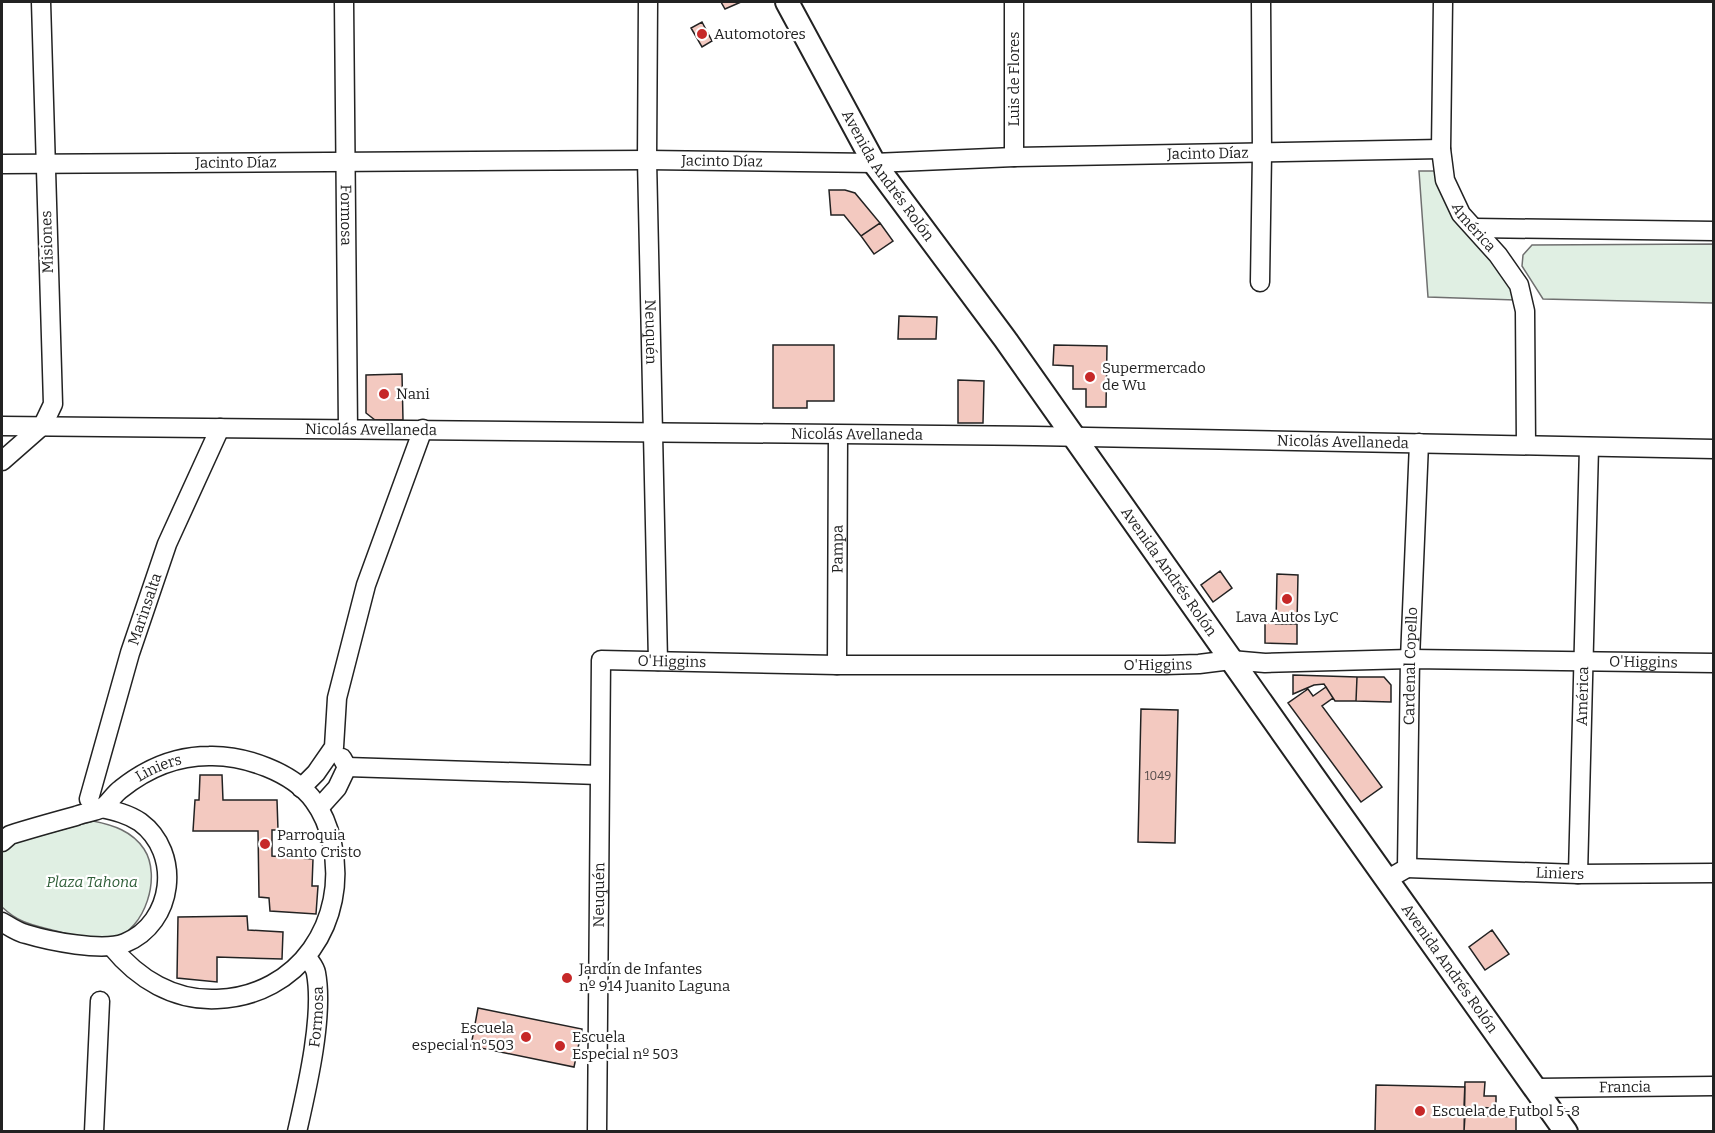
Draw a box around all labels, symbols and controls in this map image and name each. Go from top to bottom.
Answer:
place label: Automotores [714,25,806,43]
marker: Automotores [695,27,709,41]
street label: Luis de Flores [1005,32,1023,126]
street label: Avenida Andrés Rolón [838,107,938,245]
street label: Jacinto Díaz [1166,144,1249,163]
street label: Jacinto Díaz [680,151,763,171]
street label: Jacinto Díaz [194,153,277,172]
street label: Formosa [337,184,355,246]
street label: América [1448,200,1500,256]
street label: Misiones [37,210,57,274]
street label: Neuquén [641,299,660,365]
place label: Supermercado de Wu [1102,359,1206,394]
marker: Supermercado de Wu [1083,370,1097,384]
place label: Nani [396,385,430,403]
marker: Nani [377,387,391,401]
street label: Nicolás Avellaneda [305,420,437,439]
street label: Nicolás Avellaneda [791,425,923,444]
street label: Nicolás Avellaneda [1277,432,1409,452]
street label: Avenida Andrés Rolón [1117,504,1221,640]
street label: Pampa [828,525,847,573]
street label: Marinsalta [124,571,165,648]
marker: Lava Autos LyC [1280,592,1294,606]
street label: Cardenal Copello [1400,606,1421,725]
place label: Lava Autos LyC [1235,608,1339,626]
street label: O'Higgins [637,652,706,671]
street label: O'Higgins [1609,653,1678,672]
street label: O'Higgins [1124,655,1192,674]
street label: América [1573,666,1592,726]
street label: Liniers [132,750,183,785]
house number: 1049 [1145,769,1171,783]
place label: Parroquia Santo Cristo [277,826,361,861]
marker: Parroquia Santo Cristo [258,837,272,851]
street label: Neuquén [590,862,608,928]
street label: Liniers [1535,864,1584,883]
park label: Plaza Tahona [46,873,138,891]
street label: Avenida Andrés Rolón [1398,900,1502,1037]
place label: Jardín de Infantes nº 914 Juanito Laguna [578,960,730,995]
marker: Jardín de Infantes nº 914 Juanito Laguna [560,971,574,985]
street label: Formosa [305,986,327,1048]
place label: Escuela especial n°503 [412,1019,514,1054]
place label: Escuela Especial nº 503 [572,1028,679,1063]
marker: Escuela especial n°503 [519,1030,533,1044]
marker: Escuela Especial nº 503 [553,1039,567,1053]
street label: Francia [1599,1078,1651,1096]
place label: Escuela de Futbol 5-8 [1432,1102,1580,1120]
marker: Escuela de Futbol 5-8 [1413,1104,1427,1118]

